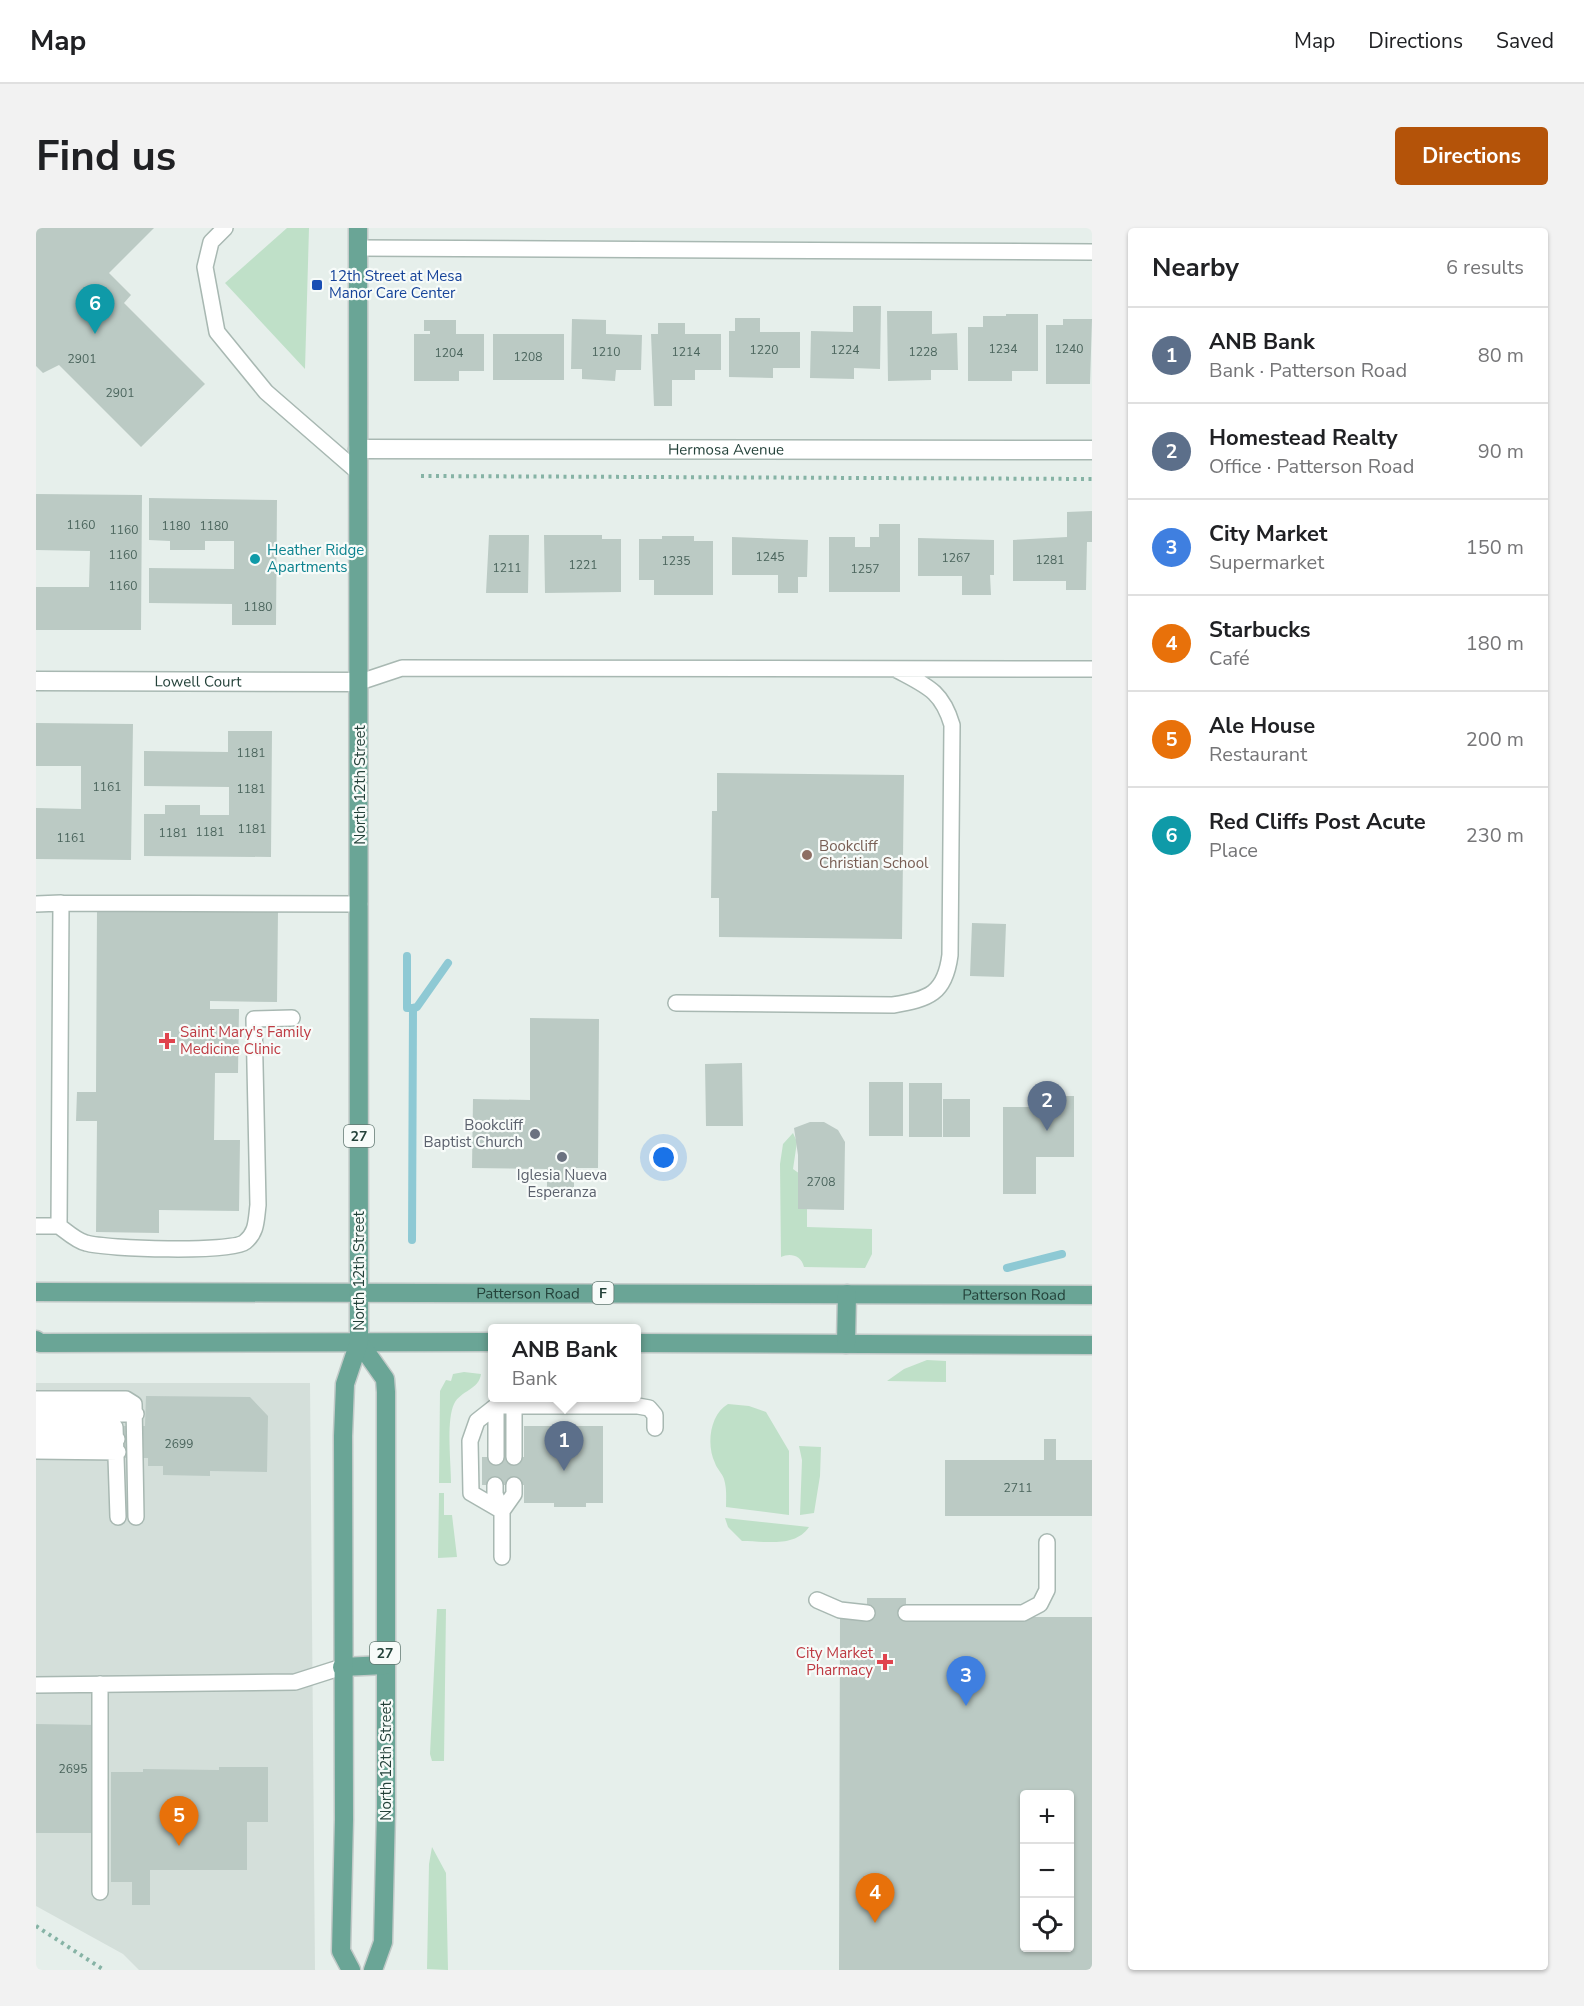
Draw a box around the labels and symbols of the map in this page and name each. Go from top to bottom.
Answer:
place label: 12th Street at Mesa Manor Care Center [329,266,462,303]
marker: 12th Street at Mesa Manor Care Center [310,278,324,292]
pin: 6 [76,285,114,334]
house number: 1234 [989,341,1017,357]
house number: 1240 [1055,341,1083,357]
house number: 1220 [750,342,778,358]
house number: 1224 [831,342,859,358]
house number: 1210 [592,344,620,360]
house number: 1214 [672,344,700,360]
house number: 1228 [909,344,937,360]
house number: 1204 [435,345,463,361]
house number: 1208 [514,349,542,365]
house number: 2901 [68,351,96,367]
house number: 2901 [106,385,134,401]
street label: Hermosa Avenue [668,439,784,460]
house number: 1160 [67,517,95,533]
house number: 1180 [162,518,190,534]
house number: 1180 [200,518,228,534]
house number: 1160 [110,522,138,538]
place label: Heather Ridge Apartments [267,540,364,577]
house number: 1160 [109,547,137,563]
house number: 1245 [756,549,784,565]
house number: 1267 [942,550,970,566]
marker: Heather Ridge Apartments [248,552,262,566]
house number: 1281 [1036,552,1064,568]
house number: 1235 [662,553,690,569]
house number: 1221 [569,557,597,573]
house number: 1211 [493,560,521,576]
house number: 1257 [851,561,879,577]
house number: 1160 [109,578,137,594]
house number: 1180 [244,599,272,615]
street label: Lowell Court [154,671,242,692]
street label: North 12th Street [350,725,370,845]
house number: 1181 [237,745,265,761]
house number: 1161 [93,779,121,795]
house number: 1181 [237,781,265,797]
house number: 1181 [238,821,266,837]
house number: 1181 [196,824,224,840]
house number: 1181 [159,825,187,841]
house number: 1161 [57,830,85,846]
place label: Bookcliff Christian School [819,836,929,873]
marker: Bookcliff Christian School [800,848,814,862]
place label: Saint Mary's Family Medicine Clinic [180,1022,311,1059]
marker: Saint Mary's Family Medicine Clinic [158,1032,176,1050]
pin: 2 [1028,1082,1066,1131]
place label: Bookcliff Baptist Church [423,1115,524,1152]
road number: 27 [344,1125,374,1147]
marker: Bookcliff Baptist Church [528,1127,542,1141]
your location [649,1143,678,1172]
marker: Iglesia Nueva Esperanza [555,1150,569,1164]
place label: Iglesia Nueva Esperanza [517,1165,607,1202]
house number: 2708 [807,1174,835,1190]
street label: North 12th Street [349,1211,369,1331]
road number: F [592,1282,614,1304]
street label: Patterson Road [476,1283,580,1304]
street label: Patterson Road [962,1285,1066,1305]
pin: 1 [544,1422,584,1471]
house number: 2699 [165,1436,193,1452]
house number: 2711 [1004,1480,1032,1496]
road number: 27 [370,1642,400,1664]
place label: City Market Pharmacy [796,1643,874,1680]
marker: City Market Pharmacy [878,1655,892,1669]
pin: 3 [946,1656,986,1706]
street label: North 12th Street [376,1701,396,1821]
house number: 2695 [59,1761,87,1777]
pin: 5 [160,1796,198,1846]
pin: 4 [856,1874,894,1923]

